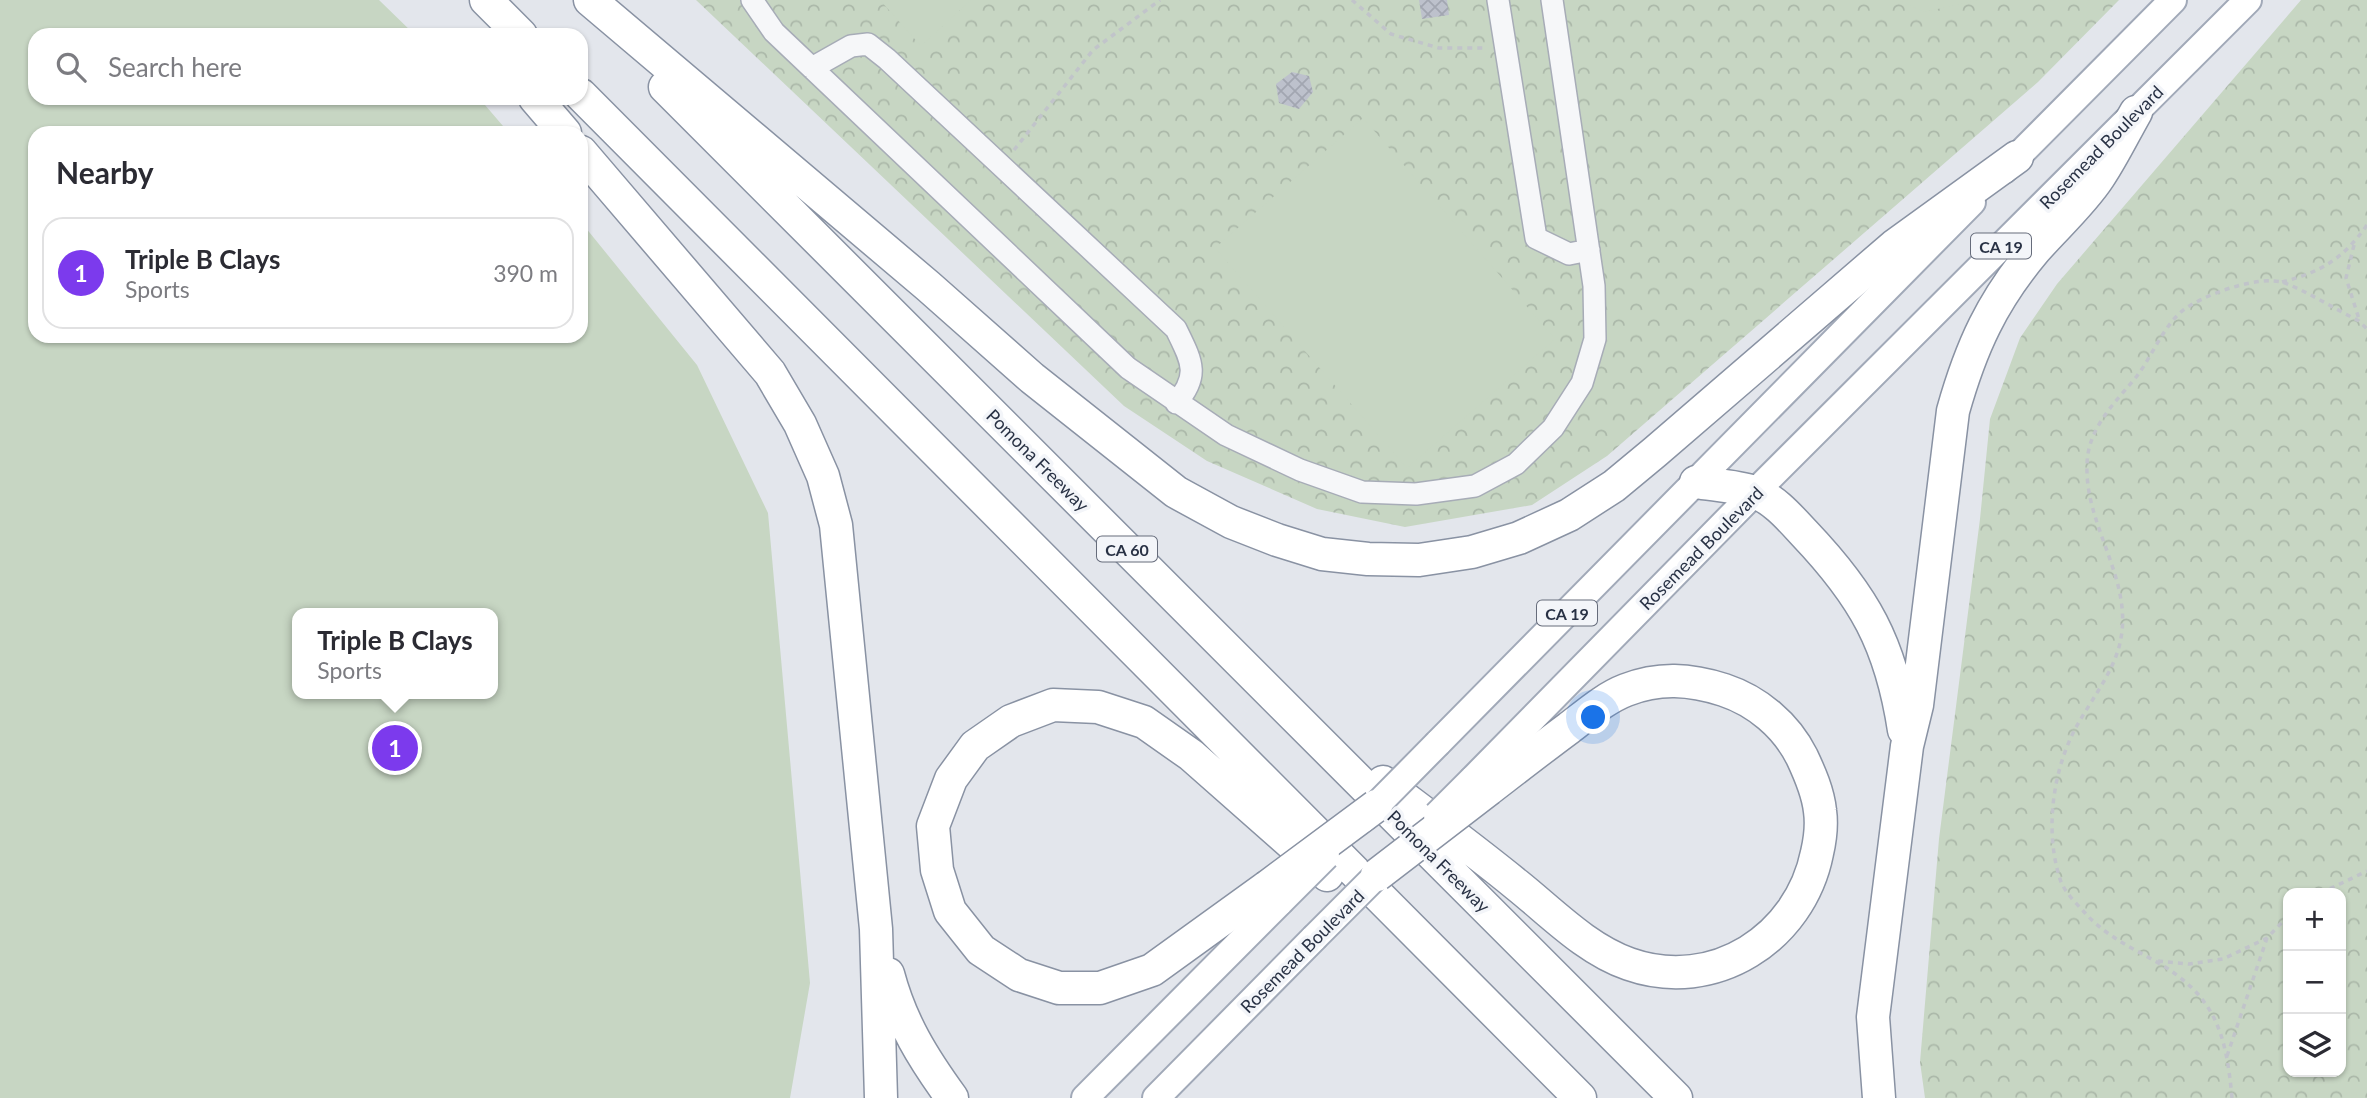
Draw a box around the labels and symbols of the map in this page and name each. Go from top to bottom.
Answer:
street label: Rosemead Boulevard [2035,81,2167,213]
road number: CA 19 [1971,234,2031,258]
street label: Pomona Freeway [982,404,1094,516]
street label: Rosemead Boulevard [1635,482,1767,614]
road number: CA 60 [1097,536,1157,562]
road number: CA 19 [1537,600,1597,626]
your location [1576,700,1610,734]
pin: 1 [372,722,418,774]
street label: Pomona Freeway [1383,805,1495,917]
street label: Rosemead Boulevard [1236,885,1368,1017]

